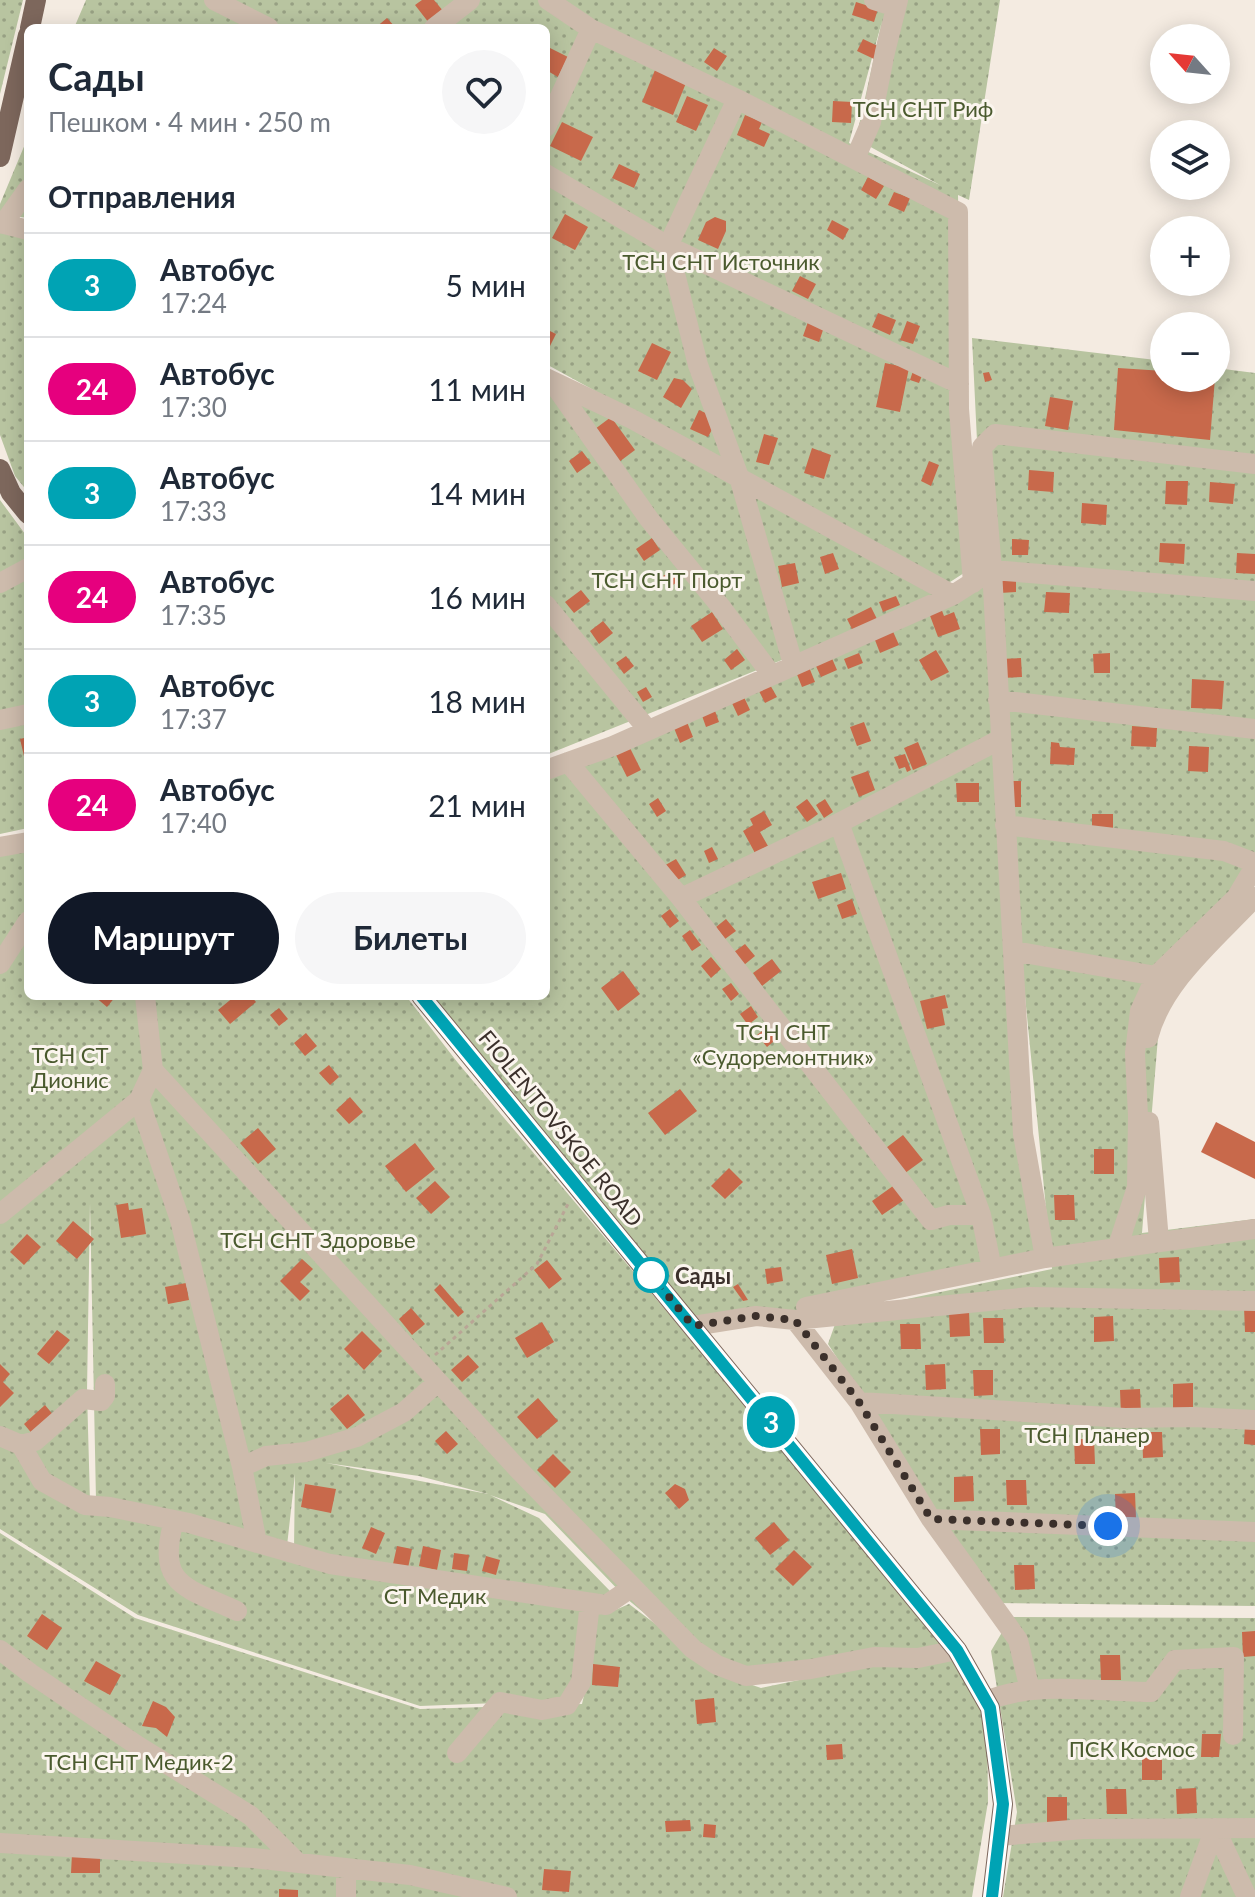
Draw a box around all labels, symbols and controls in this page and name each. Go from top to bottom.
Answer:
north arrow [1150,24,1230,104]
map controls [1150,24,1230,392]
button: heart [442,50,526,134]
text: Сады [48,53,145,99]
park label: ТСН СНТ Риф [853,95,993,122]
text: Пешком · 4 мин · 250 m [48,106,331,138]
button: layers [1150,120,1230,200]
text: Отправления [48,178,236,214]
button: + [1150,216,1230,296]
park label: ТСН СНТ Источник [622,248,820,275]
text: Автобус [160,251,275,287]
text: 5 мин [446,267,526,303]
text: 3 [84,268,100,302]
text: 17:24 [160,287,227,319]
button: − [1150,312,1230,392]
text: Автобус [160,355,275,391]
text: 11 мин [428,371,526,407]
text: 24 [76,372,108,406]
text: 17:30 [160,391,227,423]
text: Автобус [160,459,275,495]
text: 14 мин [428,475,526,511]
text: 3 [84,476,100,510]
text: 17:33 [160,495,227,527]
text: Автобус [160,563,275,599]
park label: ТСН СНТ Порт [592,566,742,593]
text: 16 мин [428,579,526,615]
text: 24 [76,580,108,614]
text: 17:35 [160,599,227,631]
text: Автобус [160,667,275,703]
text: 18 мин [428,683,526,719]
text: 3 [84,684,100,718]
text: 17:37 [160,703,227,735]
text: Автобус [160,771,275,807]
text: 21 мин [428,787,526,823]
text: 24 [76,788,108,822]
text: 17:40 [160,807,227,839]
button: Маршрут [48,892,279,984]
button: Билеты [295,892,526,984]
park label: ТСН СНТ «Судоремонтник» [692,1018,874,1070]
street label: FIOLENTOVSKOE ROAD [473,1024,649,1232]
park label: ТСН СТ Дионис [31,1041,109,1093]
park label: ТСН СНТ Здоровье [220,1226,416,1253]
marker: Сады [634,1258,668,1292]
place label: Сады [675,1262,731,1289]
line badge: 3 [745,1396,797,1448]
text: 3 [763,1405,779,1439]
park label: ТСН Планер [1024,1421,1150,1448]
your location [1088,1506,1128,1546]
park label: СТ Медик [384,1582,487,1609]
park label: ПСК Космос [1069,1735,1195,1762]
park label: ТСН СНТ Медик-2 [44,1748,234,1775]

